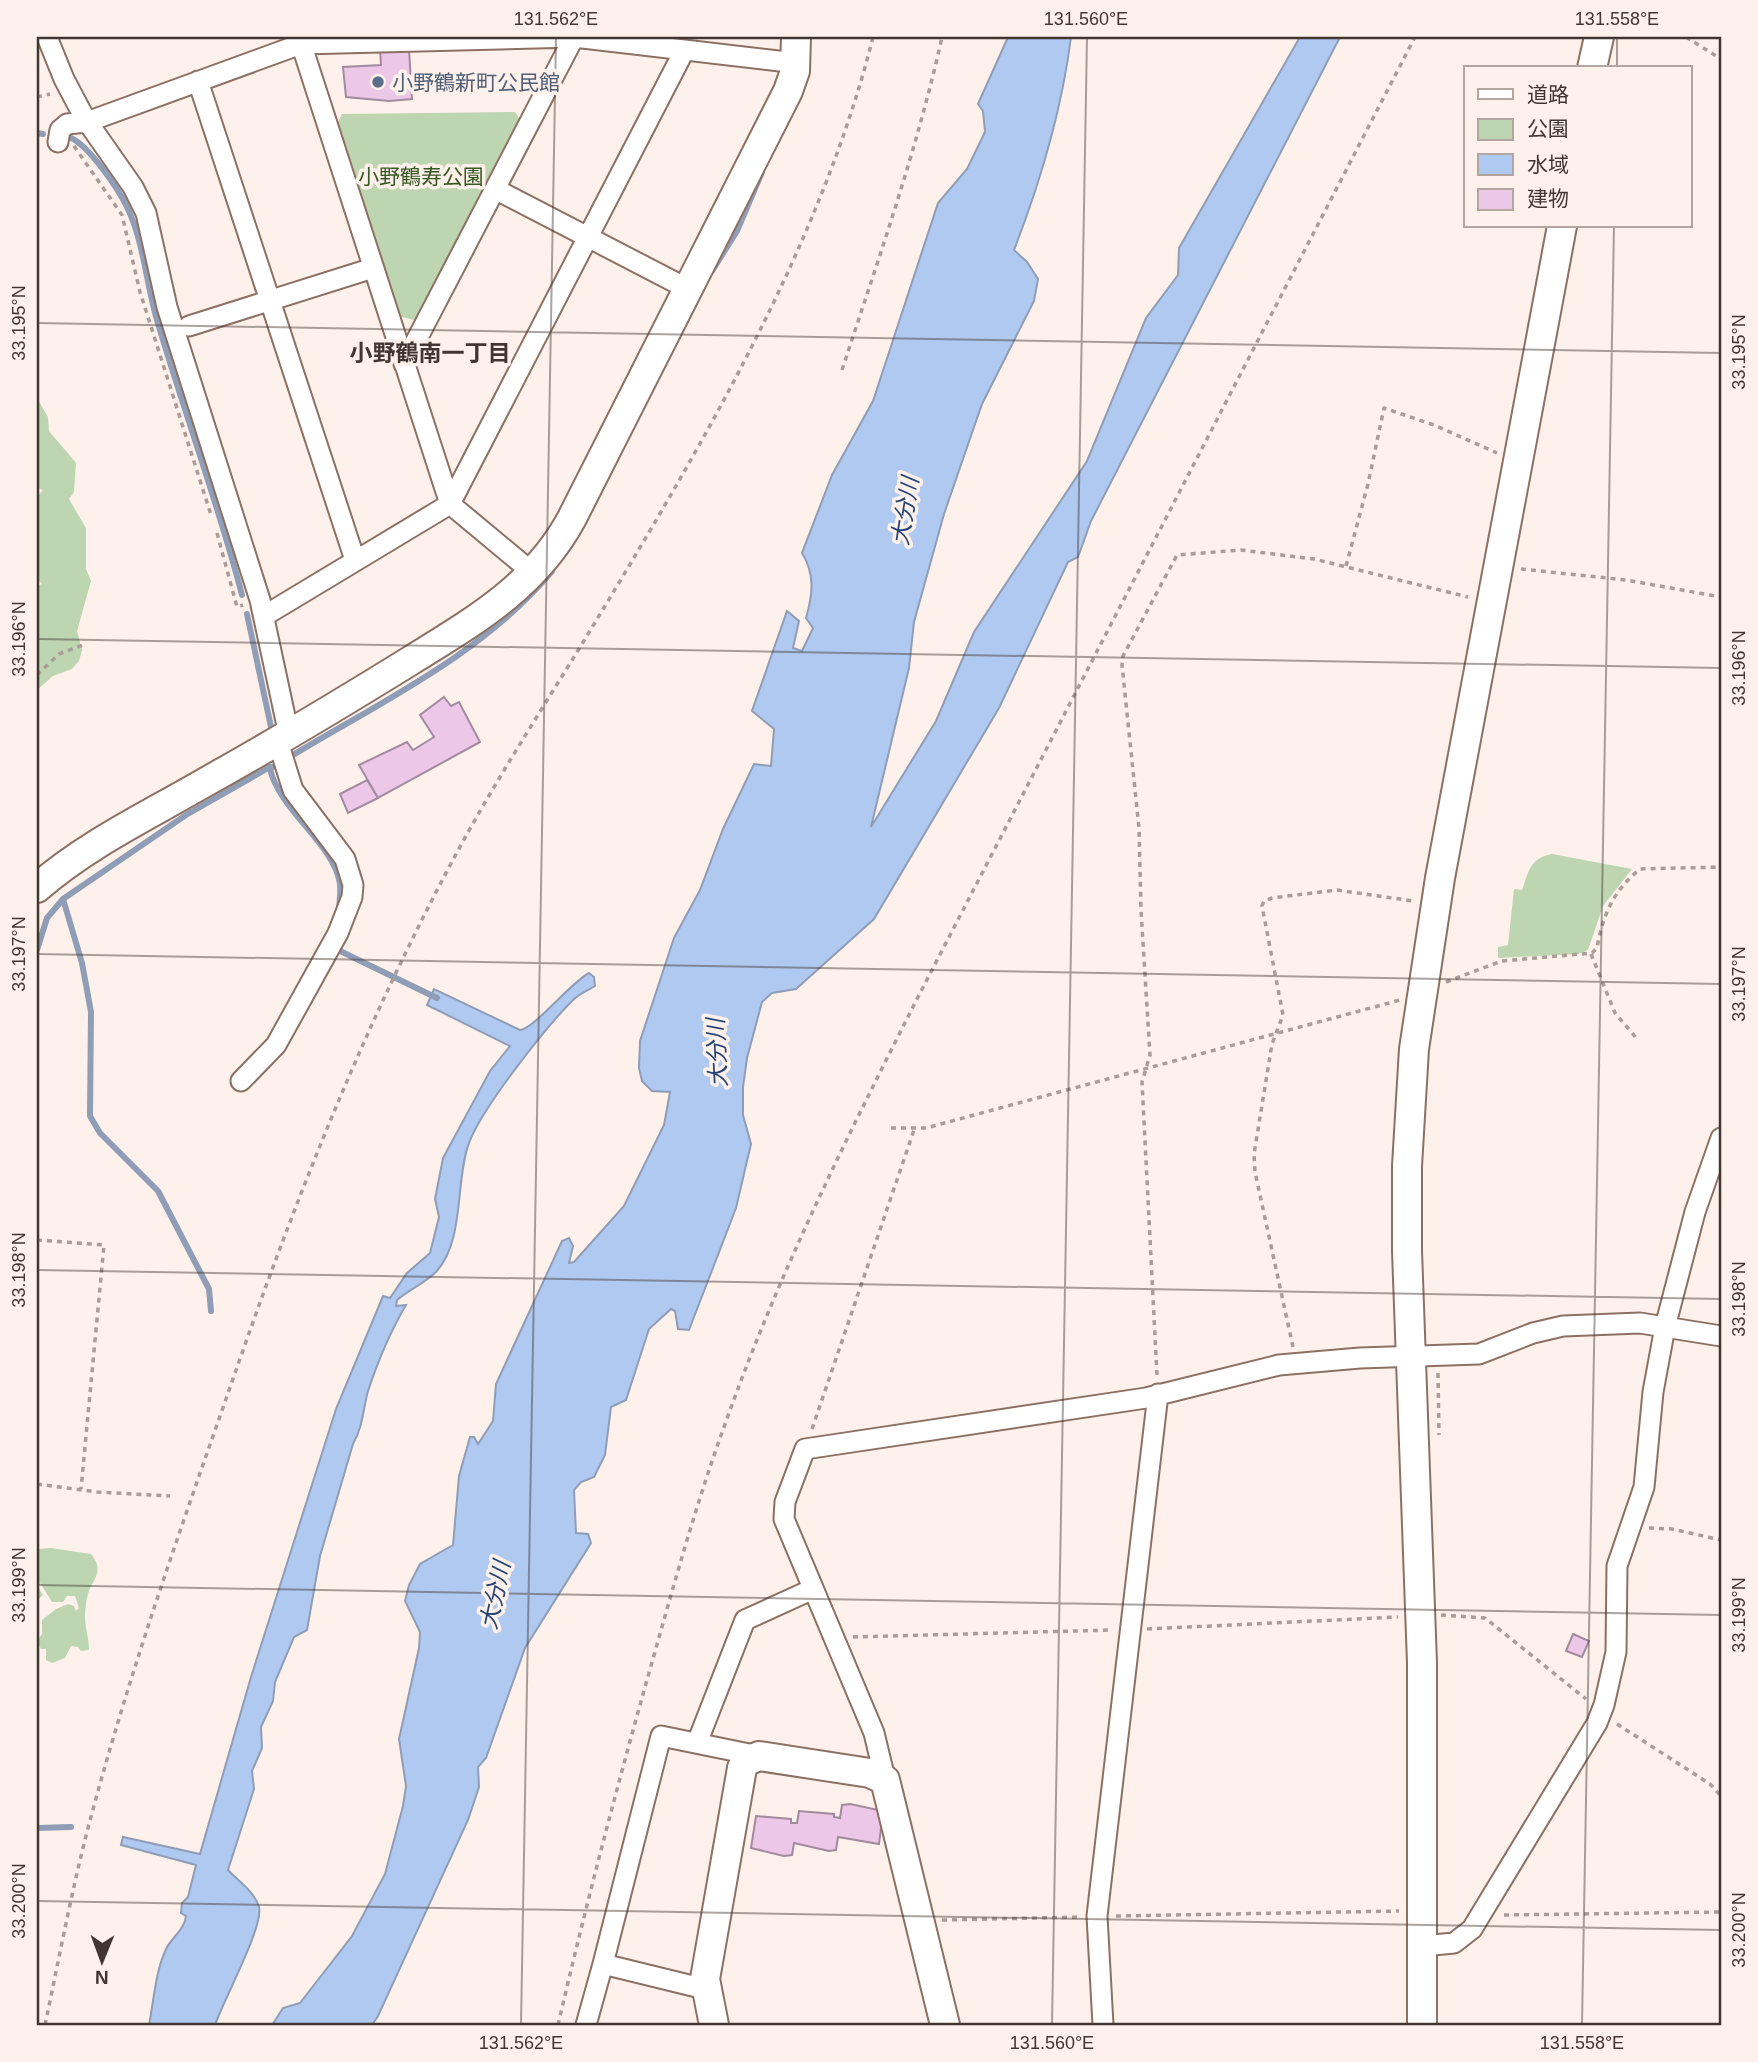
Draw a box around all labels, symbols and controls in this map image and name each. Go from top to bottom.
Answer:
text: 131.562°E [514,9,598,29]
text: 131.560°E [1044,9,1128,29]
text: 131.558°E [1575,9,1659,29]
legend [1464,66,1692,228]
place label: 小野鶴新町公民館 [392,71,560,94]
marker: 小野鶴新町公民館 [370,74,386,90]
text: 道路 [1527,83,1569,106]
text: 公園 [1527,117,1569,140]
text: 水域 [1527,153,1569,176]
park label: 小野鶴寿公園 [358,165,484,188]
text: 建物 [1527,187,1569,210]
text: 33.195°N [9,285,29,361]
text: 33.195°N [1729,314,1749,390]
district label: 小野鶴南一丁目 [350,340,511,366]
water label: 大分川 [887,472,924,547]
text: 33.196°N [9,601,29,677]
text: 33.196°N [1729,630,1749,706]
text: 33.197°N [9,916,29,992]
text: 33.197°N [1729,946,1749,1022]
water label: 大分川 [702,1015,732,1088]
text: 33.198°N [9,1232,29,1308]
text: 33.198°N [1729,1261,1749,1337]
text: 33.199°N [9,1547,29,1623]
water label: 大分川 [475,1556,516,1631]
text: 33.199°N [1729,1577,1749,1653]
text: 33.200°N [9,1863,29,1939]
text: 33.200°N [1729,1892,1749,1968]
north arrow [66,1926,136,1996]
text: N [95,1967,109,1988]
text: 131.562°E [479,2033,563,2053]
text: 131.560°E [1010,2033,1094,2053]
text: 131.558°E [1540,2033,1624,2053]

